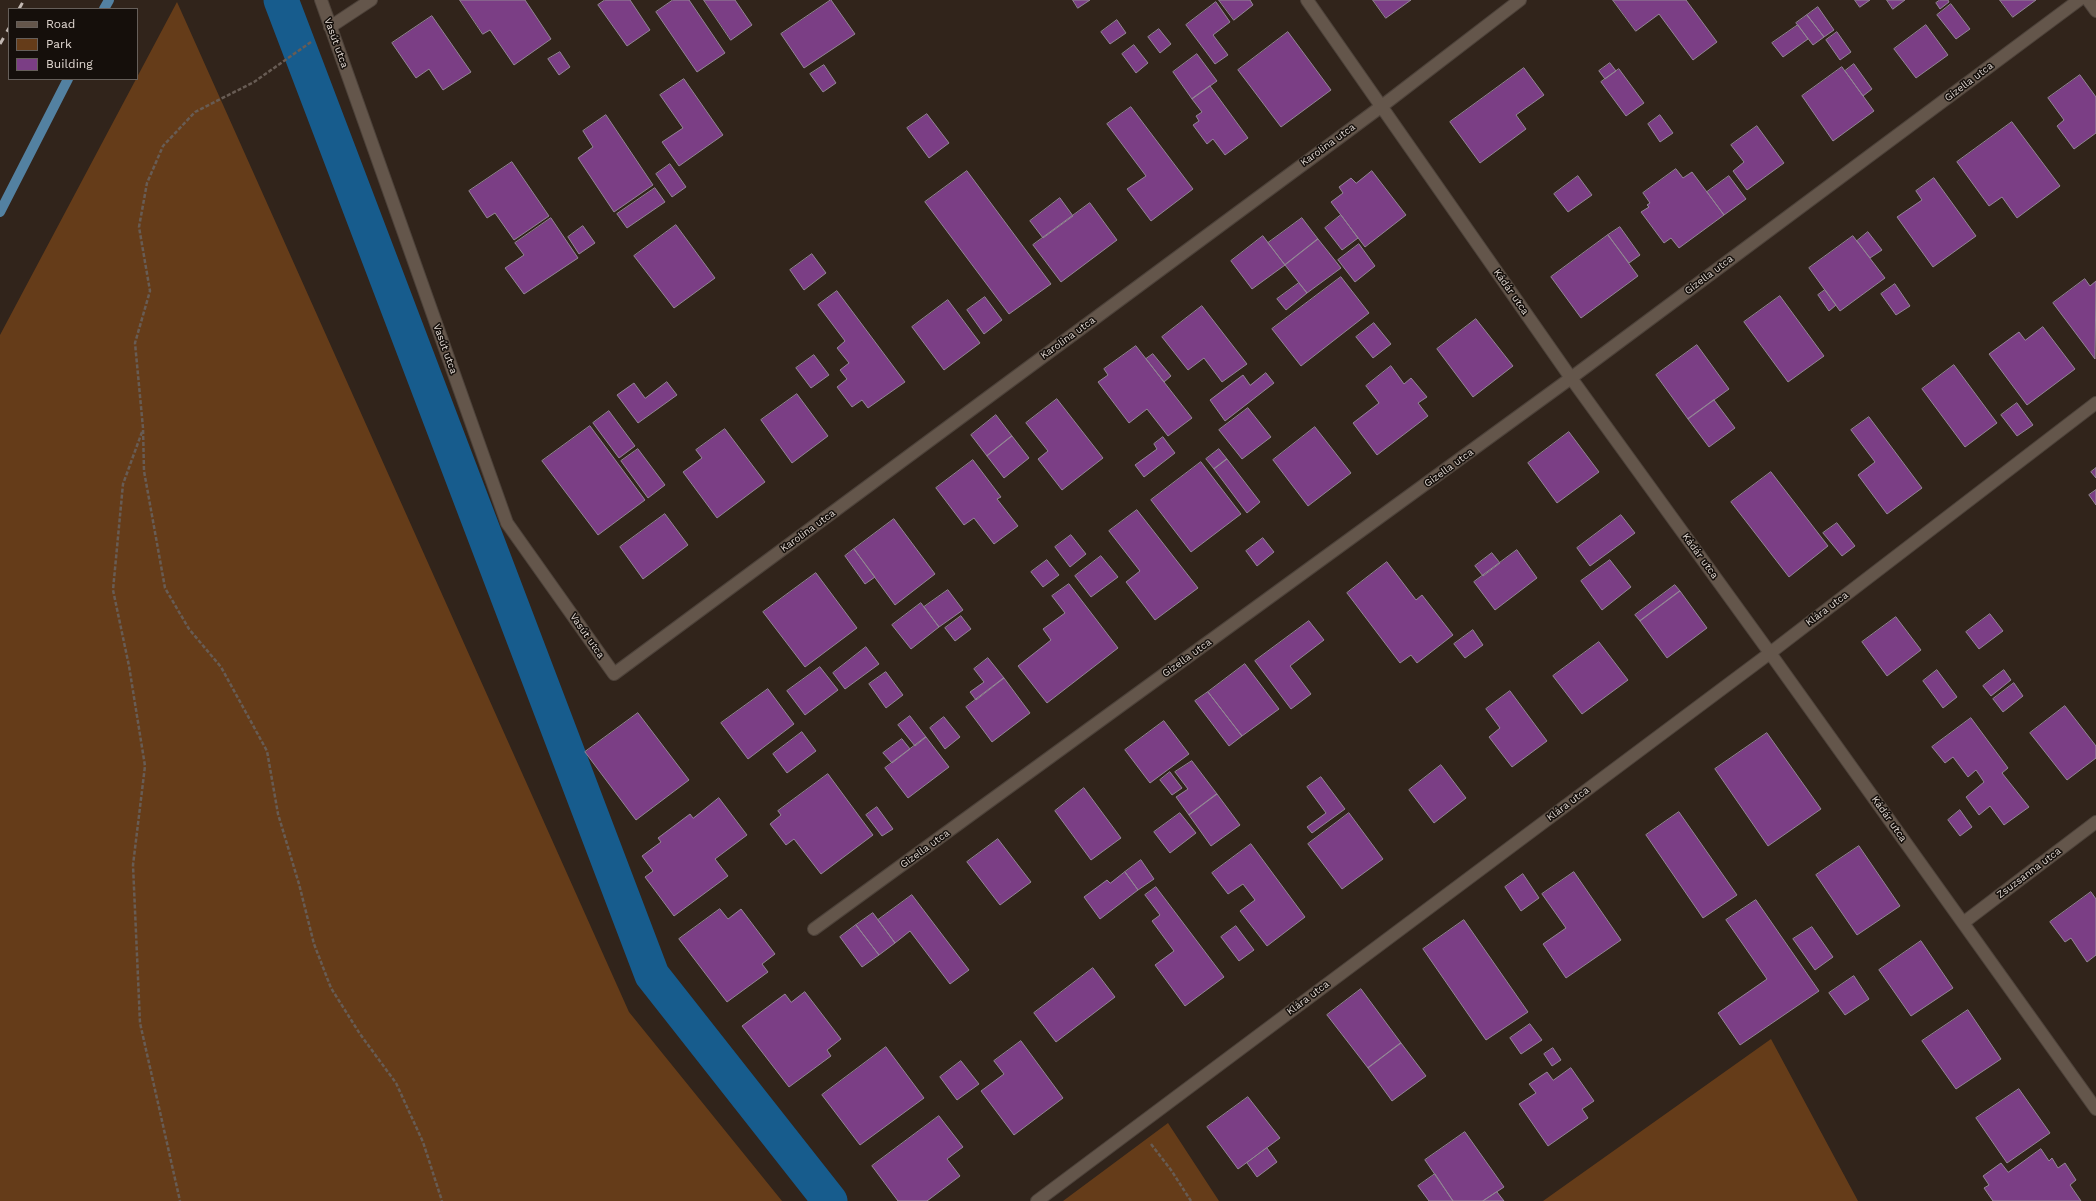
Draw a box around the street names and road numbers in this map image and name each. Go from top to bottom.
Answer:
street label: Vasút utca [321,16,351,70]
street label: Gizella utca [1942,60,1996,104]
street label: Karolina utca [1298,121,1358,169]
street label: Gizella utca [1682,253,1736,297]
street label: Kádár utca [1491,267,1531,317]
street label: Karolina utca [1038,314,1098,362]
street label: Vasút utca [430,322,460,376]
street label: Gizella utca [1422,446,1476,490]
street label: Karolina utca [778,507,838,555]
street label: Kádár utca [1680,531,1720,581]
street label: Klára utca [1803,589,1851,629]
street label: Vasút utca [567,611,607,661]
street label: Gizella utca [1160,636,1214,680]
street label: Klára utca [1544,784,1592,824]
street label: Kádár utca [1869,794,1909,844]
street label: Gizella utca [898,827,952,871]
street label: Zsuzsanna utca [1995,845,2063,901]
street label: Klára utca [1284,978,1332,1018]

